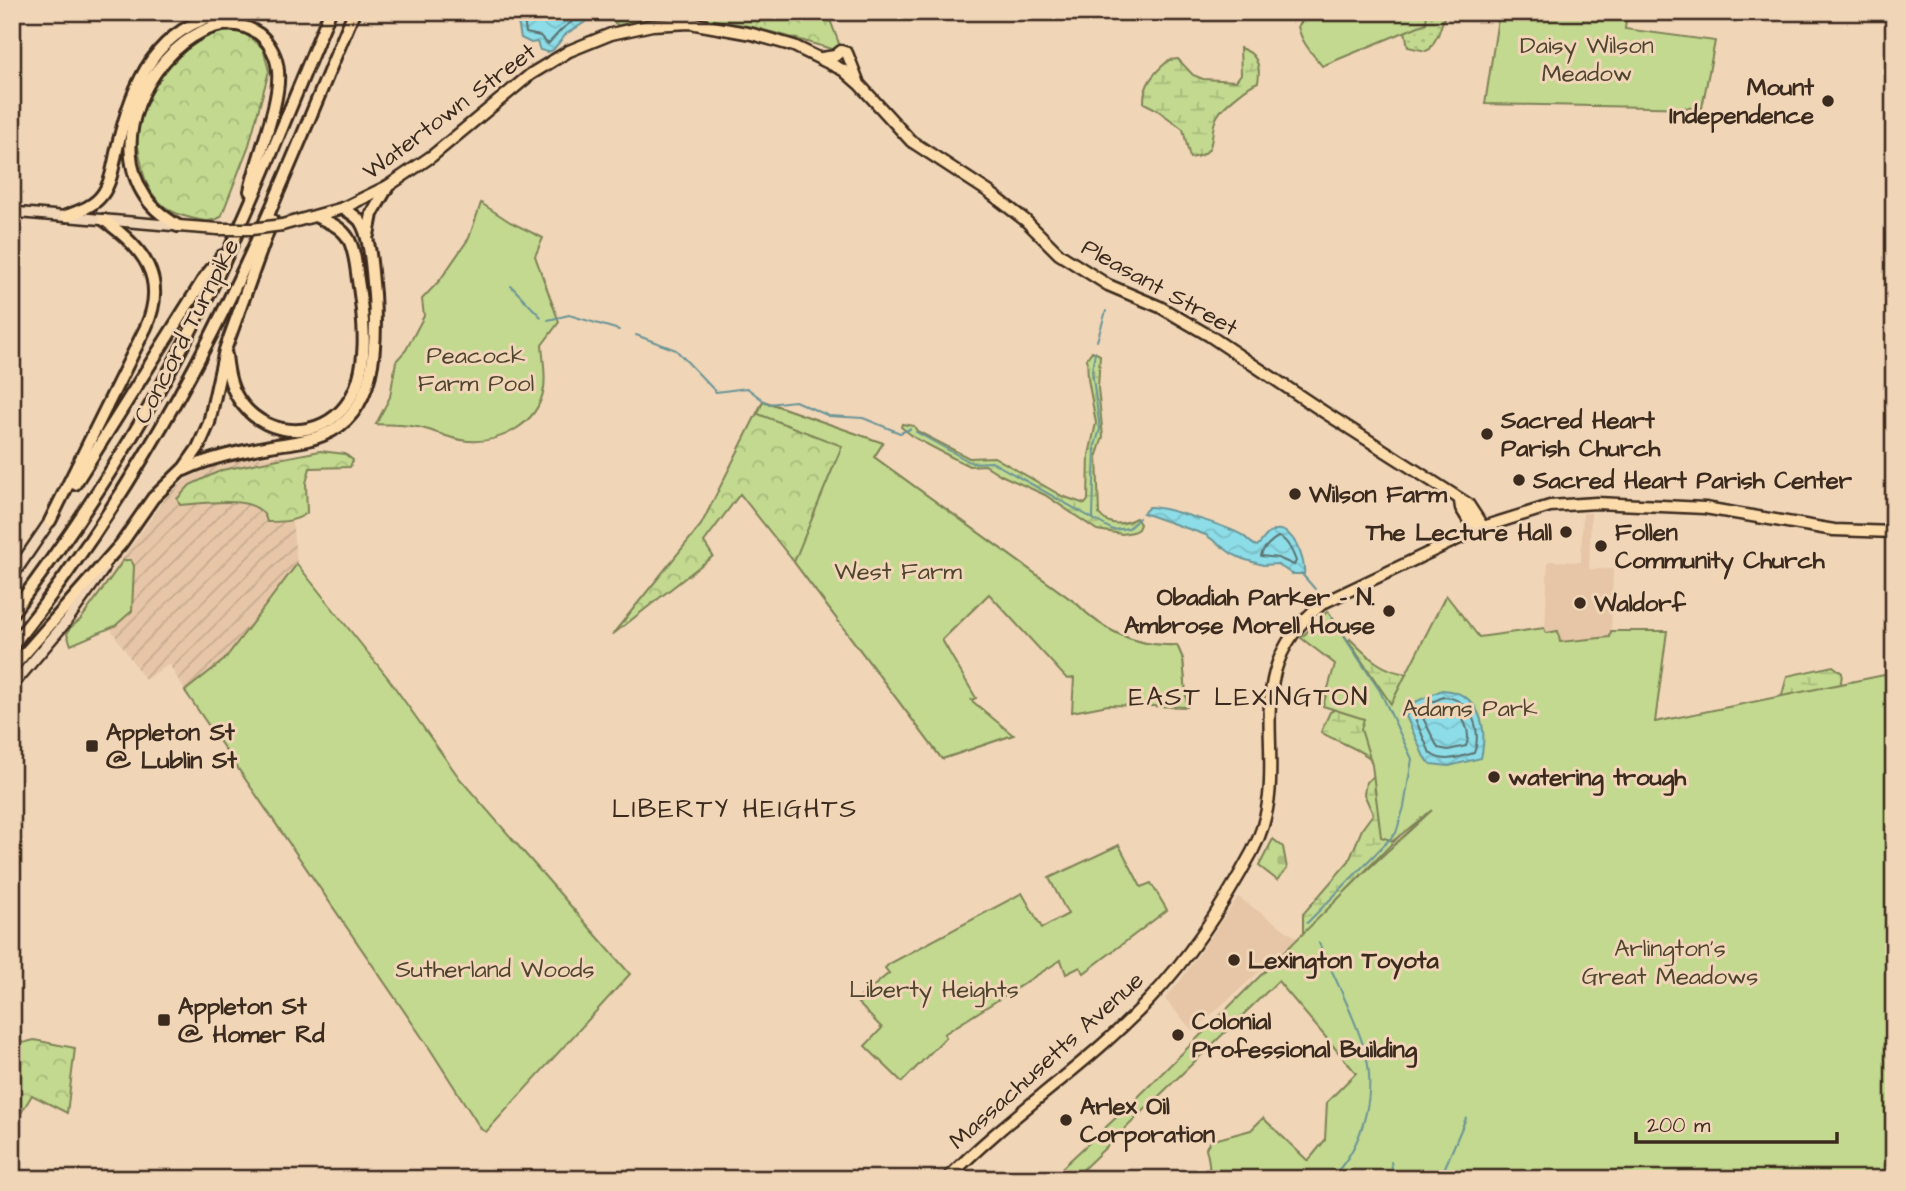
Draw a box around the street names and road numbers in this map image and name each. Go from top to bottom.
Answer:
street label: Watertown Street [356,35,544,188]
street label: Pleasant Street [1075,231,1244,345]
street label: Concord Turnpike [126,233,248,430]
street label: Massachusetts Avenue [942,964,1152,1158]

